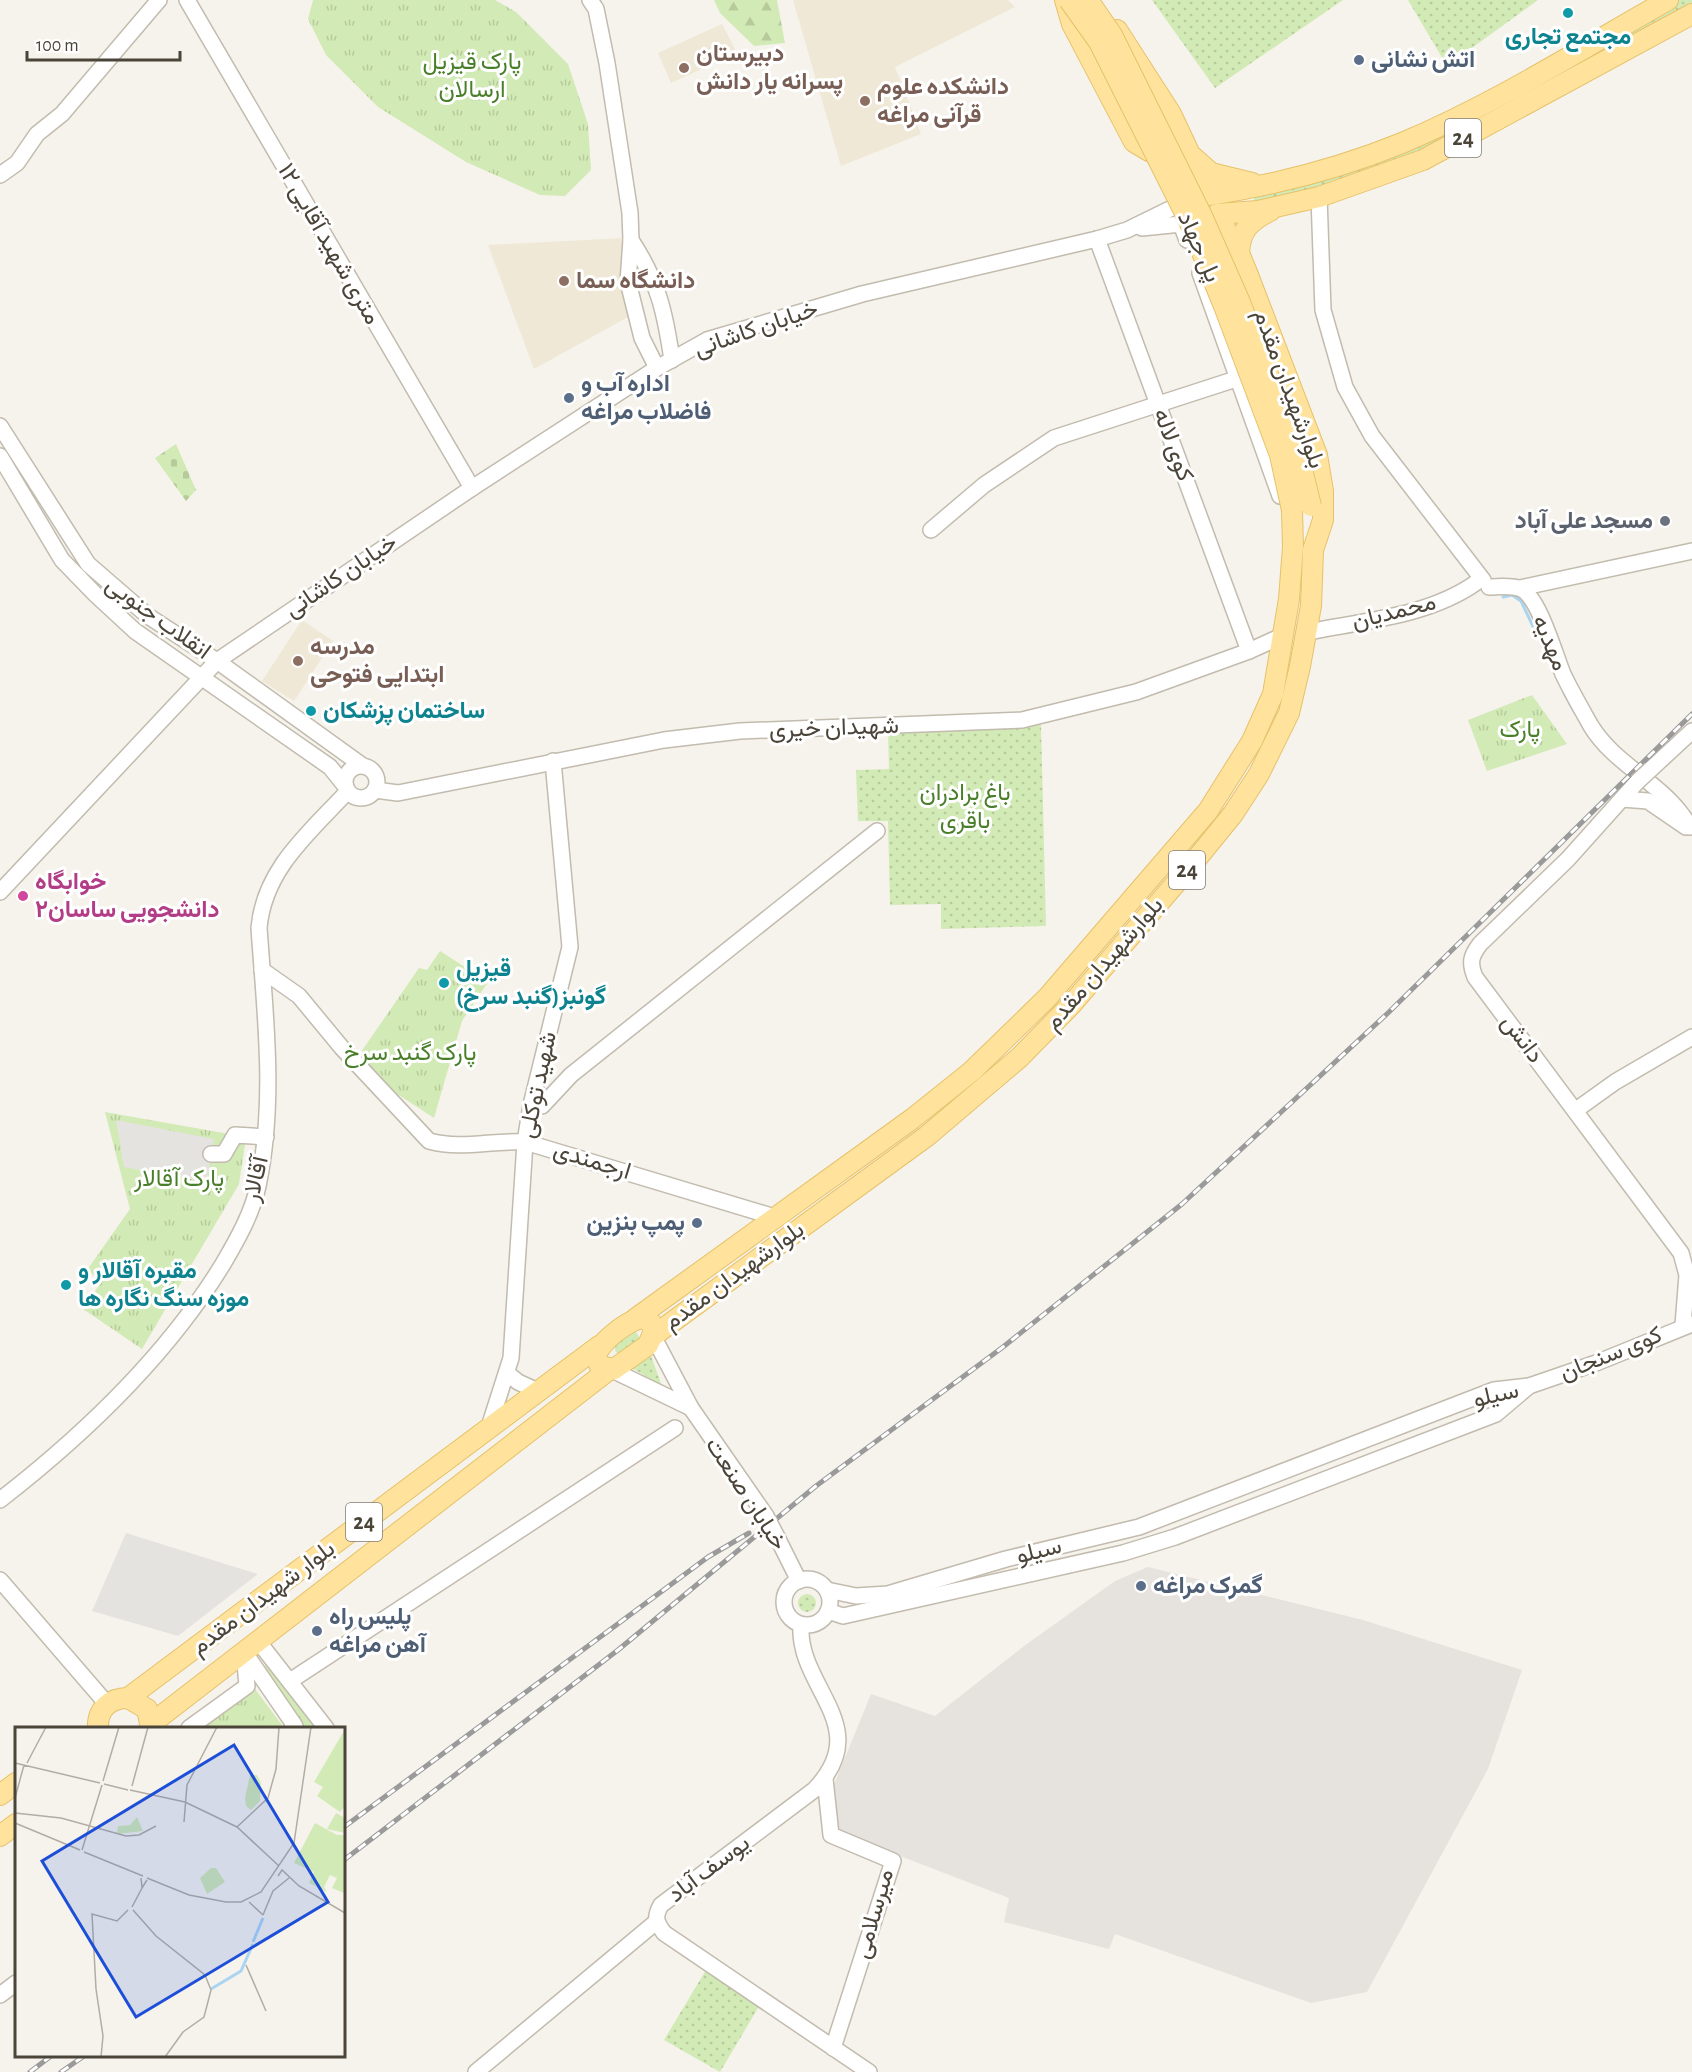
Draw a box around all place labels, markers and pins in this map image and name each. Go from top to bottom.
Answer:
marker: مجتمع تجاری [1561,6,1575,20]
place label: مجتمع تجاری [1505,25,1631,53]
place label: دبیرستان پسرانه یار دانش [696,42,843,97]
place label: اتش نشانی [1371,48,1475,73]
marker: اتش نشانی [1352,53,1366,67]
marker: دبیرستان پسرانه یار دانش [677,61,691,75]
place label: دانشکده علوم قرآنی مراغه [877,75,1009,129]
marker: دانشکده علوم قرآنی مراغه [858,94,872,108]
place label: دانشگاه سما [576,268,695,293]
marker: دانشگاه سما [557,274,571,288]
place label: اداره آب و فاضلاب مراغه [581,371,712,426]
marker: اداره آب و فاضلاب مراغه [562,391,576,405]
place label: مسجد علی آباد [1515,508,1653,534]
marker: مسجد علی آباد [1658,514,1672,528]
place label: مدرسه ابتدایی فتوحی [310,635,445,689]
marker: مدرسه ابتدایی فتوحی [291,654,305,668]
place label: ساختمان پزشکان [323,699,485,726]
marker: ساختمان پزشکان [304,704,318,718]
place label: خوابگاه دانشجویی ساسان۲ [35,869,219,924]
marker: خوابگاه دانشجویی ساسان۲ [16,889,30,903]
place label: قیزیل گونبز(گنبد سرخ) [456,957,606,1012]
marker: قیزیل گونبز(گنبد سرخ) [437,976,451,990]
place label: پمپ بنزین [586,1211,685,1238]
marker: پمپ بنزین [690,1216,704,1230]
place label: مقبره آقالار و موزه سنگ نگاره ها [78,1258,249,1313]
marker: مقبره آقالار و موزه سنگ نگاره ها [59,1278,73,1292]
place label: گمرک مراغه [1153,1573,1263,1600]
marker: گمرک مراغه [1134,1579,1148,1593]
place label: پلیس راه آهن مراغه [329,1605,428,1659]
marker: پلیس راه آهن مراغه [310,1624,324,1638]

